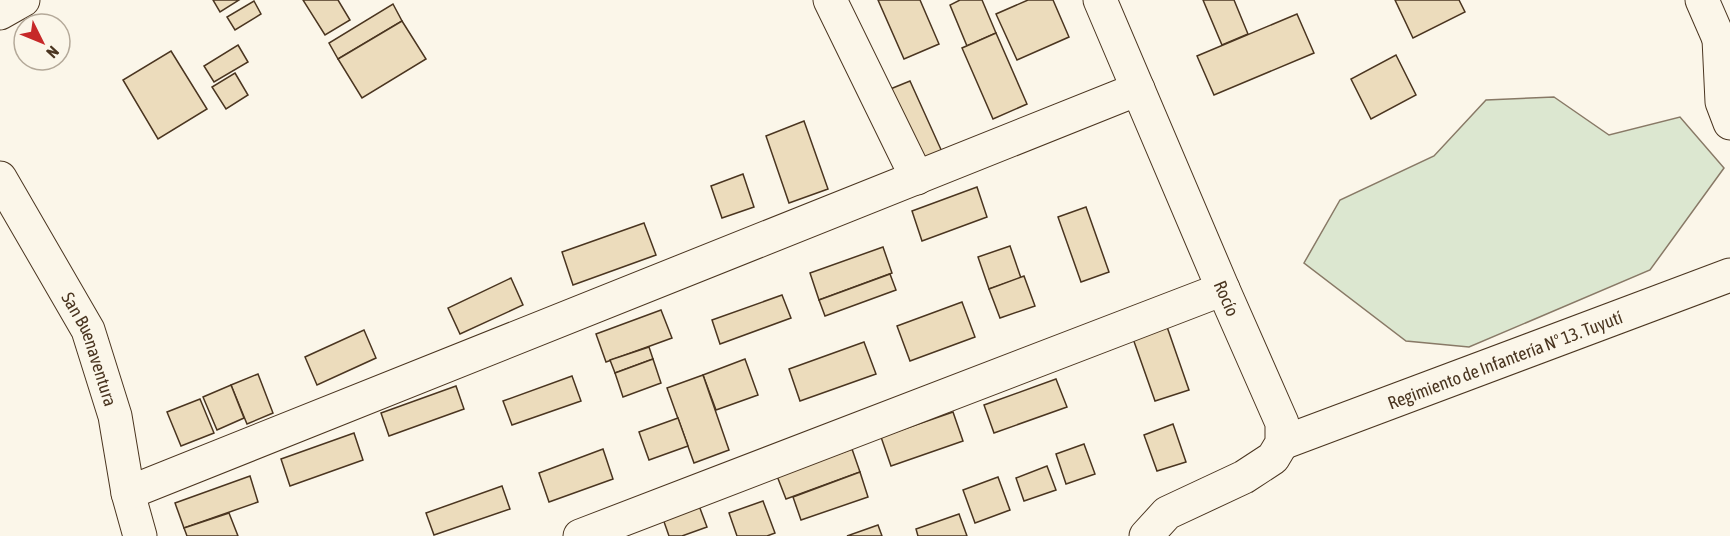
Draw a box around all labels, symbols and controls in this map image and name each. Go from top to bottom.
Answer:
north arrow [12,12,72,72]
text: N [43,43,63,62]
street label: Rocío [1210,277,1244,319]
street label: San Buenaventura [58,288,122,408]
street label: Regimiento de Infantería N° 13. Tuyutí [1385,306,1625,413]

